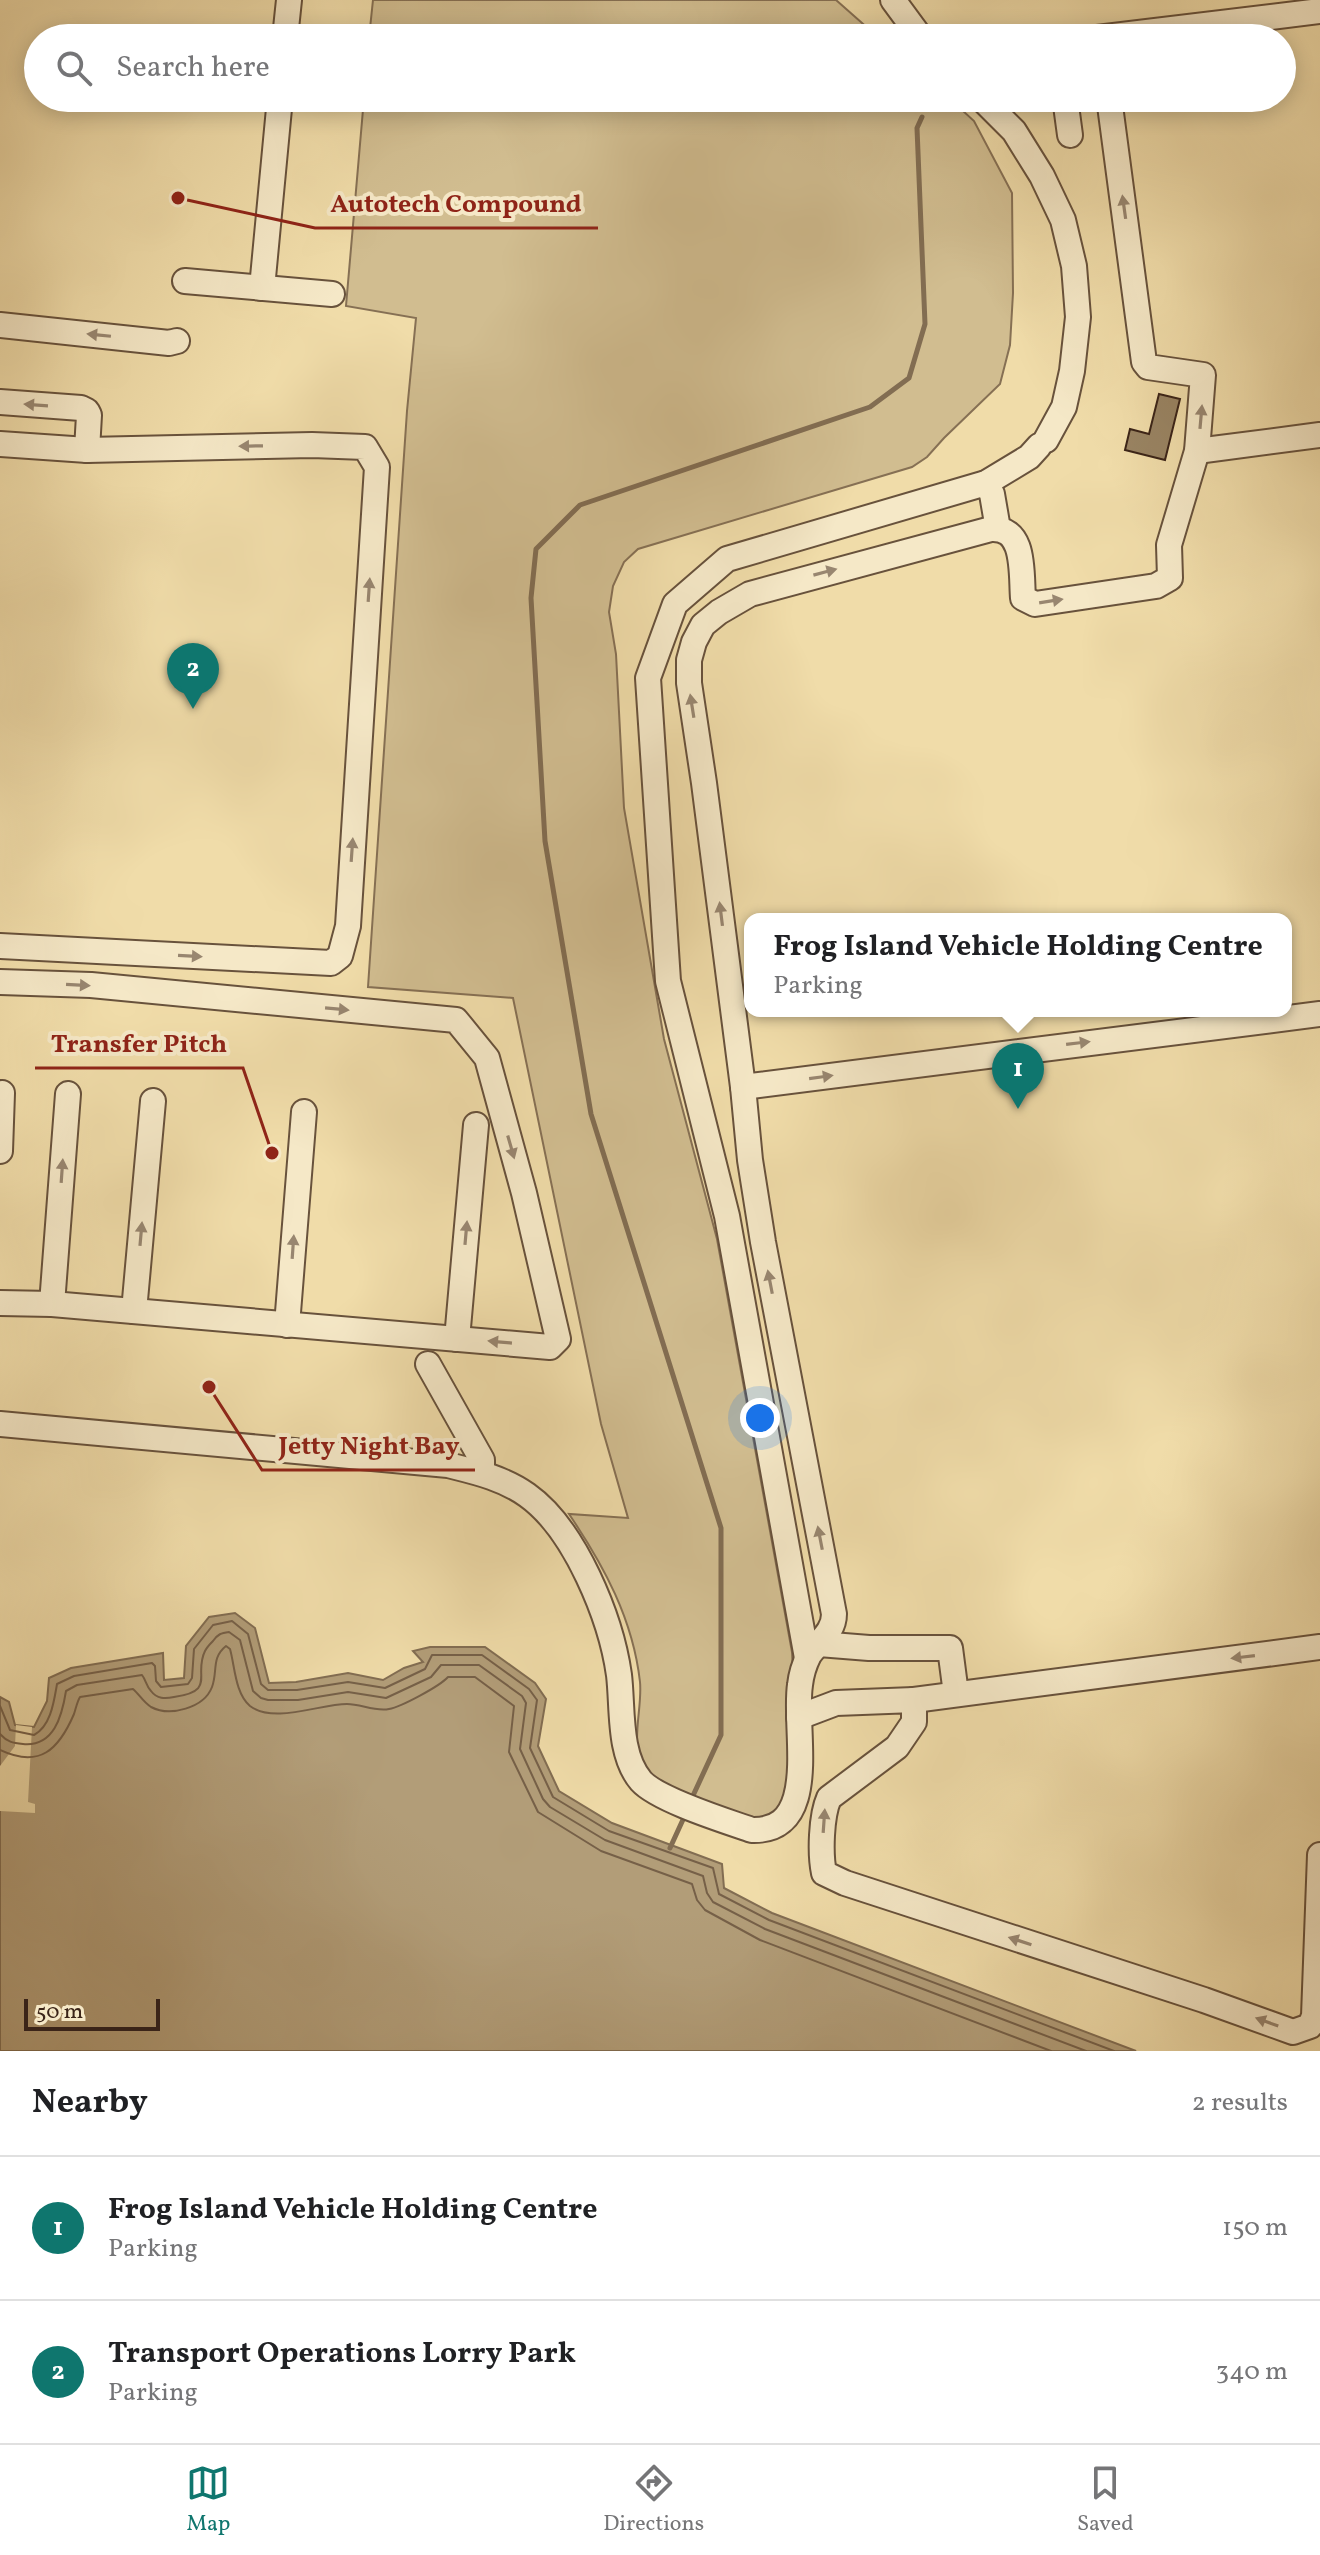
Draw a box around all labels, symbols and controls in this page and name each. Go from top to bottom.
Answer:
search box [24,24,1296,112]
icon: search [52,46,96,90]
text: Search here [116,47,270,89]
callout: Autotech Compound [315,178,598,228]
text: Autotech Compound [330,187,582,223]
one-way arrow [1117,194,1130,219]
one-way arrow [87,329,112,342]
one-way arrow [23,398,48,411]
one-way arrow [1194,404,1207,429]
one-way arrow [238,440,263,452]
one-way arrow [813,566,838,578]
one-way arrow [363,577,376,602]
one-way arrow [1038,594,1063,607]
pin: 2 [167,643,219,709]
one-way arrow [685,693,698,718]
one-way arrow [346,837,359,862]
one-way arrow [714,901,727,926]
popup [744,913,1292,1017]
text: Frog Island Vehicle Holding Centre [773,926,1263,968]
one-way arrow [178,949,203,962]
text: Parking [773,968,863,1004]
one-way arrow [66,979,91,992]
one-way arrow [325,1003,350,1016]
callout: Transfer Pitch [35,1018,243,1068]
text: Transfer Pitch [51,1027,227,1063]
one-way arrow [1066,1037,1091,1050]
pin: 1 [992,1043,1044,1109]
one-way arrow [808,1070,833,1083]
one-way arrow [505,1135,518,1159]
one-way arrow [56,1158,69,1183]
one-way arrow [460,1220,473,1245]
one-way arrow [135,1221,148,1246]
one-way arrow [287,1234,300,1259]
one-way arrow [764,1269,776,1294]
one-way arrow [487,1336,512,1349]
your location [740,1398,780,1438]
callout: Jetty Night Bay [262,1420,475,1470]
text: Jetty Night Bay [277,1429,460,1465]
one-way arrow [813,1525,825,1550]
one-way arrow [1230,1651,1255,1664]
one-way arrow [818,1808,831,1833]
one-way arrow [1008,1934,1032,1947]
scale bar [24,1995,160,2031]
text: 50 m [36,1997,83,2028]
one-way arrow [1255,2016,1279,2028]
text: Nearby [32,2080,148,2127]
text: 2 results [1192,2085,1288,2121]
text: Frog Island Vehicle Holding Centre [108,2189,598,2231]
text: 1 [53,2210,63,2246]
text: 150 m [1222,2210,1288,2246]
text: Parking [108,2231,198,2267]
text: Transport Operations Lorry Park [108,2333,576,2375]
text: 2 [51,2354,65,2390]
text: 340 m [1216,2354,1288,2390]
text: Parking [108,2375,198,2411]
tab: Map [186,2461,230,2540]
tab: Directions [603,2461,704,2540]
tab: Saved [1077,2461,1134,2540]

